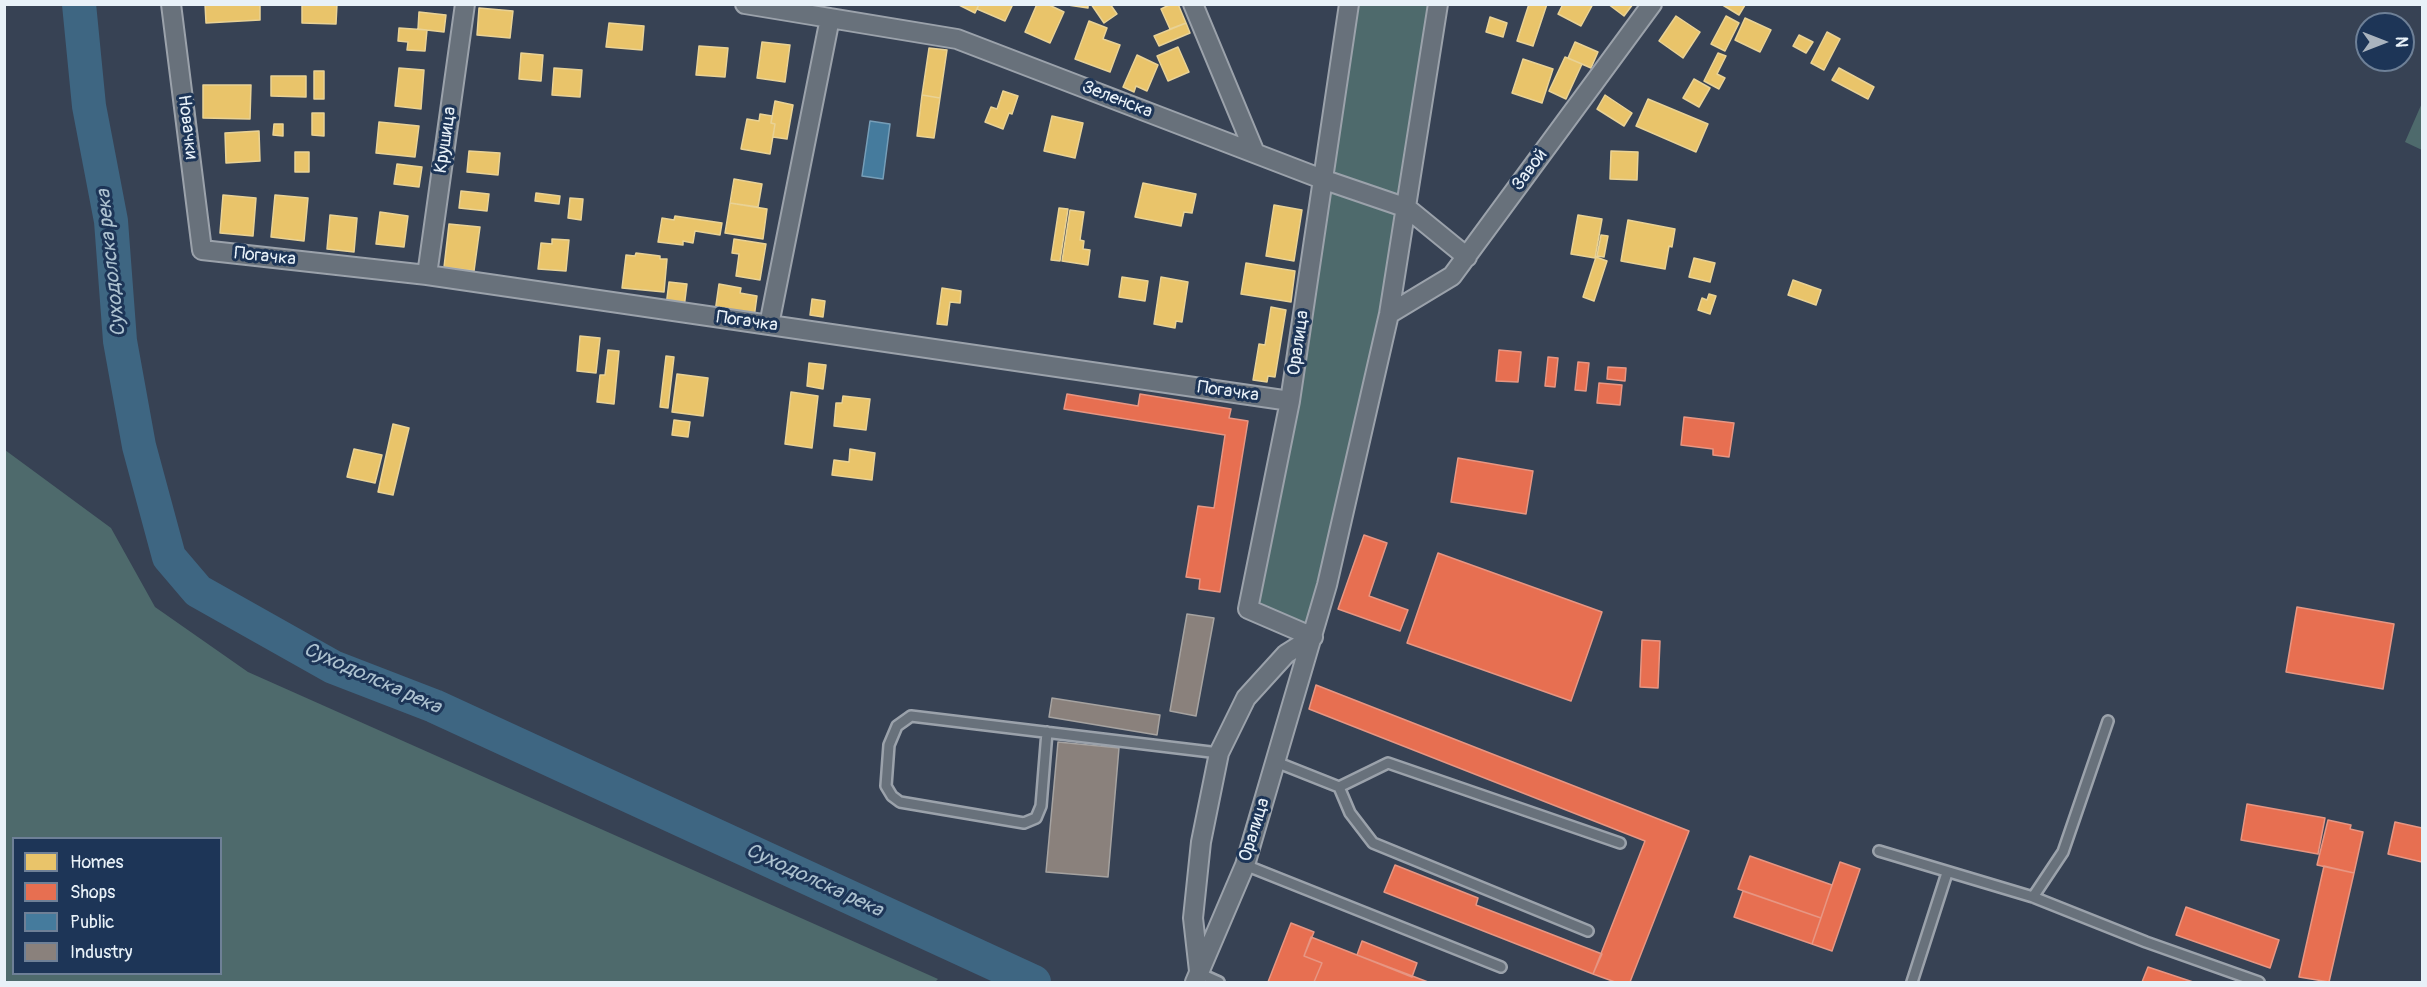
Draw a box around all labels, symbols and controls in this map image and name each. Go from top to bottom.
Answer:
north arrow [2355,12,2415,72]
text: N [2391,37,2411,47]
street label: Зеленска [1079,77,1155,123]
street label: Новачки [172,94,202,160]
street label: Крушица [431,105,461,175]
street label: Завой [1508,145,1552,195]
water label: Суходолска река [92,188,132,338]
street label: Погачка [233,243,297,271]
street label: Погачка [715,307,779,337]
street label: Оралица [1284,309,1314,377]
street label: Погачка [1196,377,1260,407]
water label: Суходолска река [300,638,444,720]
street label: Оралица [1235,796,1275,864]
legend [12,837,222,975]
water label: Суходолска река [742,839,886,923]
text: Homes [70,851,123,874]
text: Shops [70,881,115,904]
text: Public [70,911,114,934]
text: Industry [70,941,133,964]

